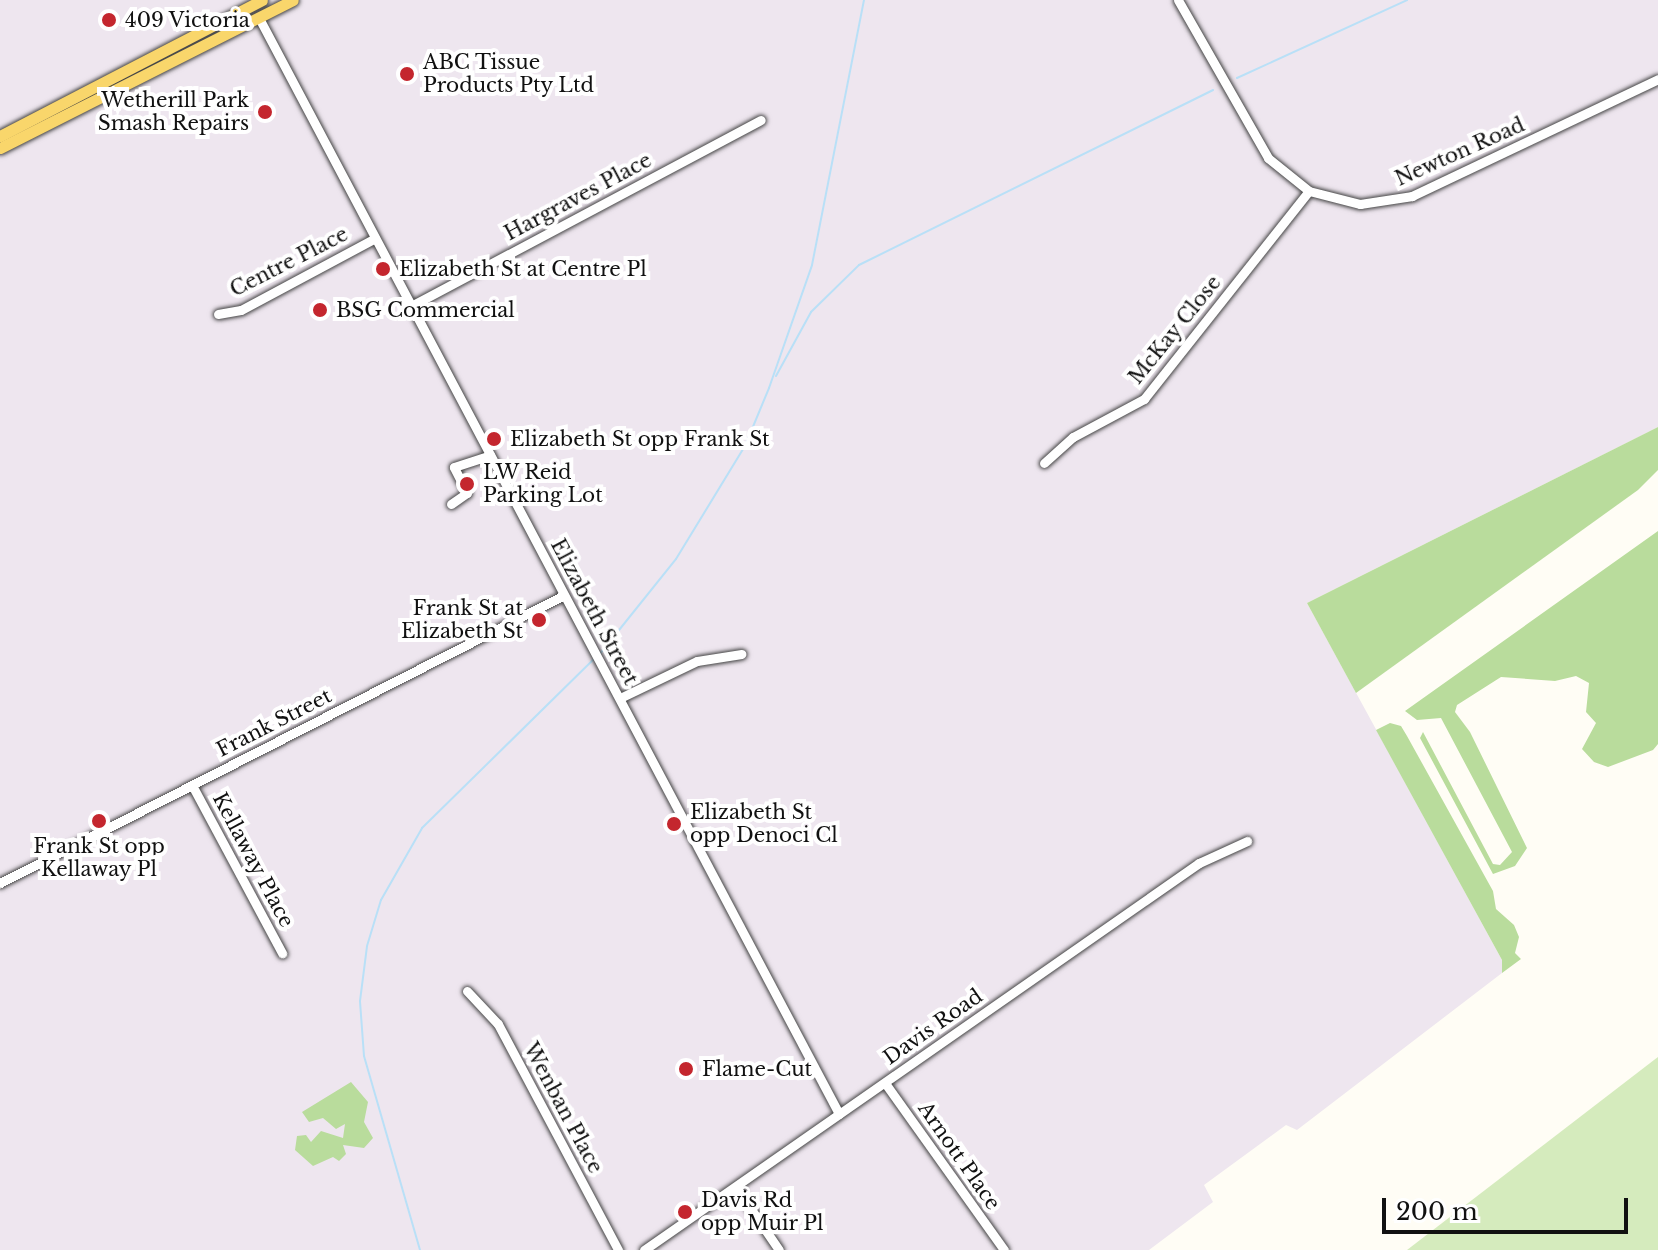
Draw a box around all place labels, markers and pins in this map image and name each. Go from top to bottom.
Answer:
place label: 409 Victoria [125,8,251,32]
marker: 409 Victoria [100,11,118,29]
place label: ABC Tissue Products Pty Ltd [423,50,595,97]
marker: ABC Tissue Products Pty Ltd [398,65,416,83]
place label: Wetherill Park Smash Repairs [98,88,249,135]
marker: Wetherill Park Smash Repairs [256,103,274,121]
place label: Elizabeth St at Centre Pl [399,257,647,281]
marker: Elizabeth St at Centre Pl [374,260,392,278]
place label: BSG Commercial [336,298,515,322]
marker: BSG Commercial [311,301,329,319]
place label: Elizabeth St opp Frank St [510,427,770,451]
marker: Elizabeth St opp Frank St [485,430,503,448]
place label: LW Reid Parking Lot [483,460,603,507]
marker: LW Reid Parking Lot [458,475,476,493]
place label: Frank St at Elizabeth St [401,596,523,643]
marker: Frank St at Elizabeth St [530,611,548,629]
place label: Elizabeth St opp Denoci Cl [690,800,838,847]
marker: Frank St opp Kellaway Pl [90,812,108,830]
marker: Elizabeth St opp Denoci Cl [665,815,683,833]
place label: Frank St opp Kellaway Pl [33,834,165,881]
place label: Flame-Cut [702,1057,812,1081]
marker: Flame-Cut [677,1060,695,1078]
place label: Davis Rd opp Muir Pl [701,1188,824,1235]
marker: Davis Rd opp Muir Pl [676,1203,694,1221]

